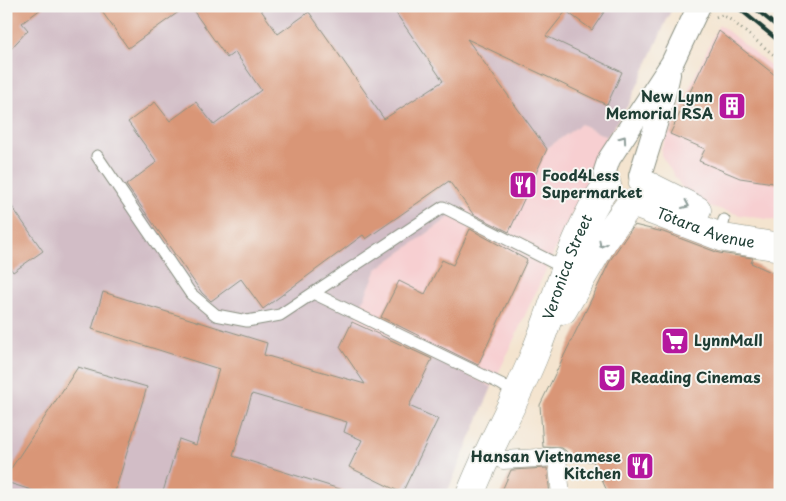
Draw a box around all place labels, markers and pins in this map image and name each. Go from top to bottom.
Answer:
place label: New Lynn Memorial RSA [606,84,713,124]
building icon: New Lynn Memorial RSA [717,91,747,121]
place label: Food4Less Supermarket [542,163,643,203]
restaurant icon: Food4Less Supermarket [508,170,538,200]
supermarket icon: LynnMall [660,326,690,356]
place label: LynnMall [694,328,763,351]
theatre icon: Reading Cinemas [597,363,627,393]
place label: Reading Cinemas [631,365,761,388]
place label: Hansan Vietnamese Kitchen [470,444,621,484]
restaurant icon: Hansan Vietnamese Kitchen [625,451,655,481]

